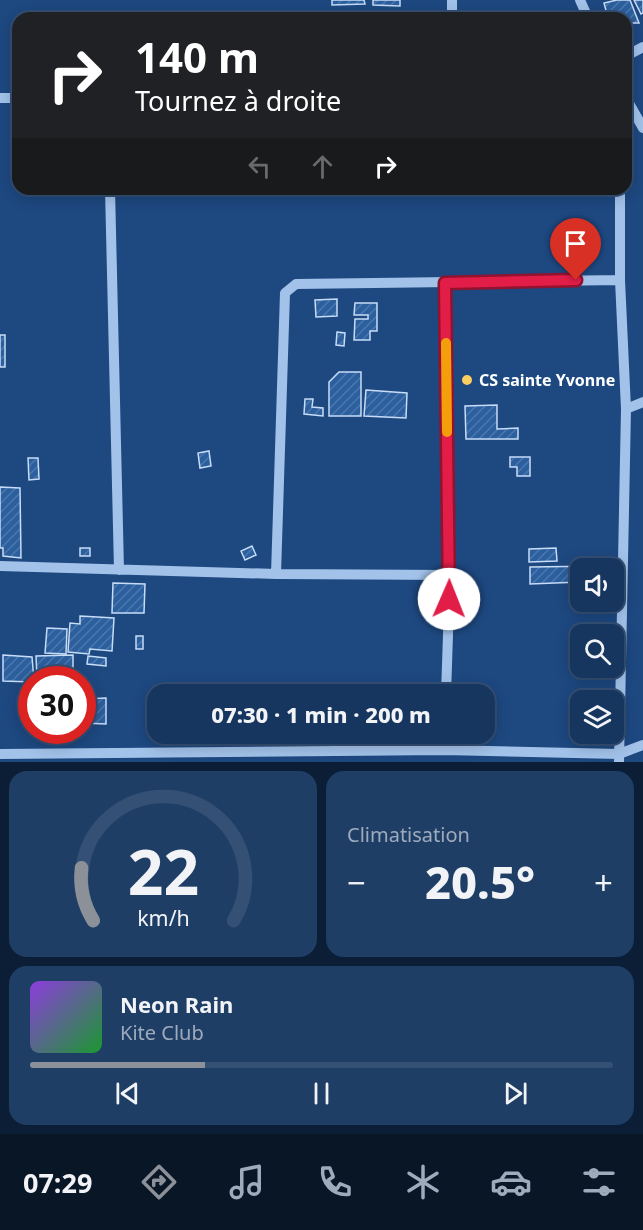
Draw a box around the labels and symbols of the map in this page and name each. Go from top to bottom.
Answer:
pin [550,218,601,280]
place label: CS sainte Yvonne [479,369,615,391]
marker: CS sainte Yvonne [460,373,474,387]
position arrow [417,567,481,631]
speed limit sign: 30 [18,666,96,744]

